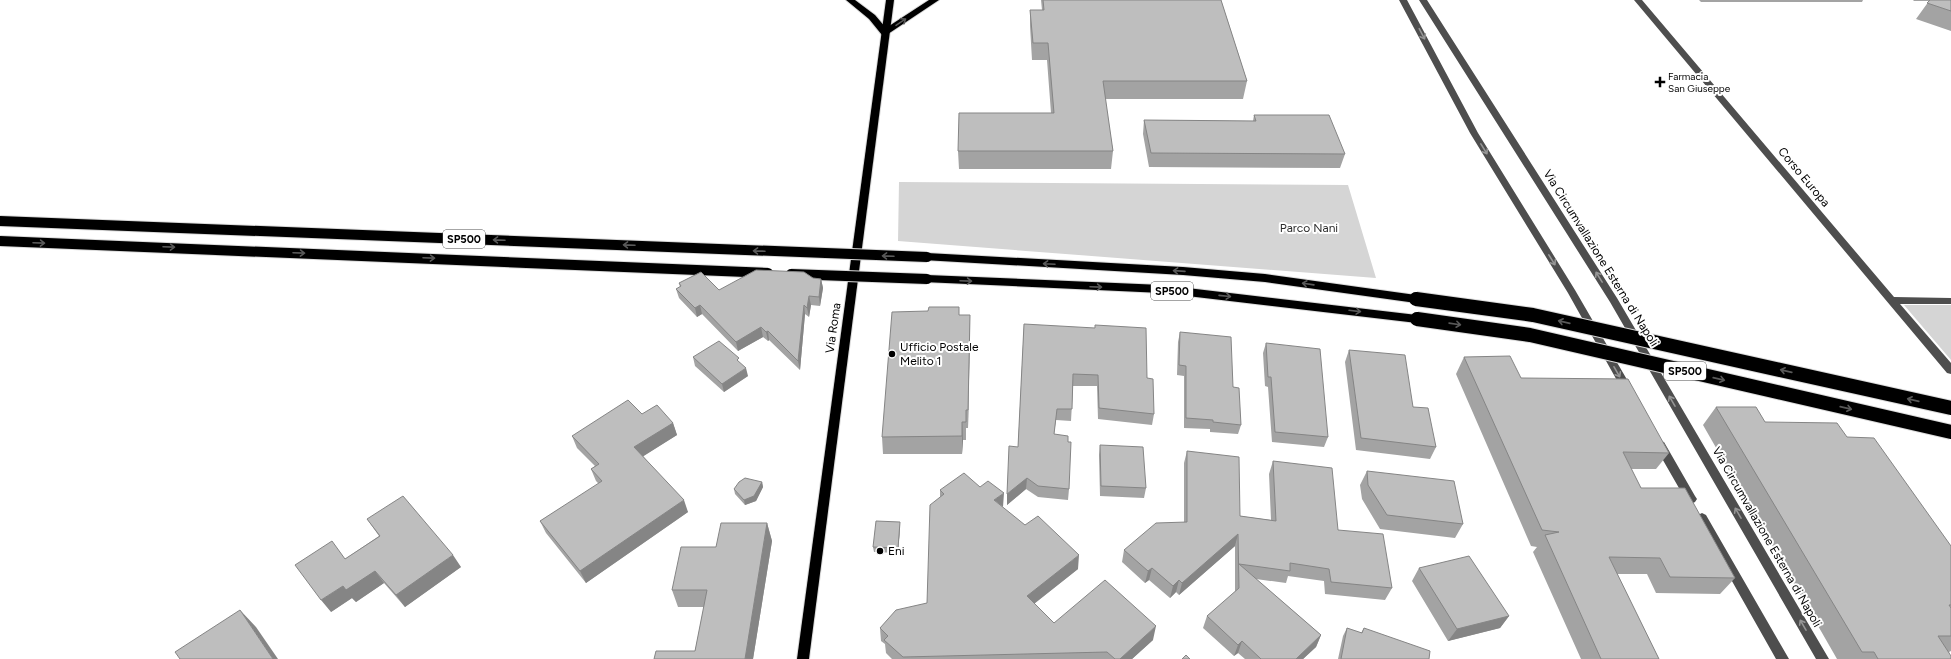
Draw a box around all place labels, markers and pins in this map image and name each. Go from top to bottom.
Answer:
place label: Farmacia San Giuseppe [1668,70,1731,95]
marker: Farmacia San Giuseppe [1655,77,1665,87]
place label: Ufficio Postale Melito 1 [900,340,979,368]
marker: Ufficio Postale Melito 1 [887,349,897,359]
place label: Eni [888,544,905,558]
marker: Eni [875,546,885,556]

